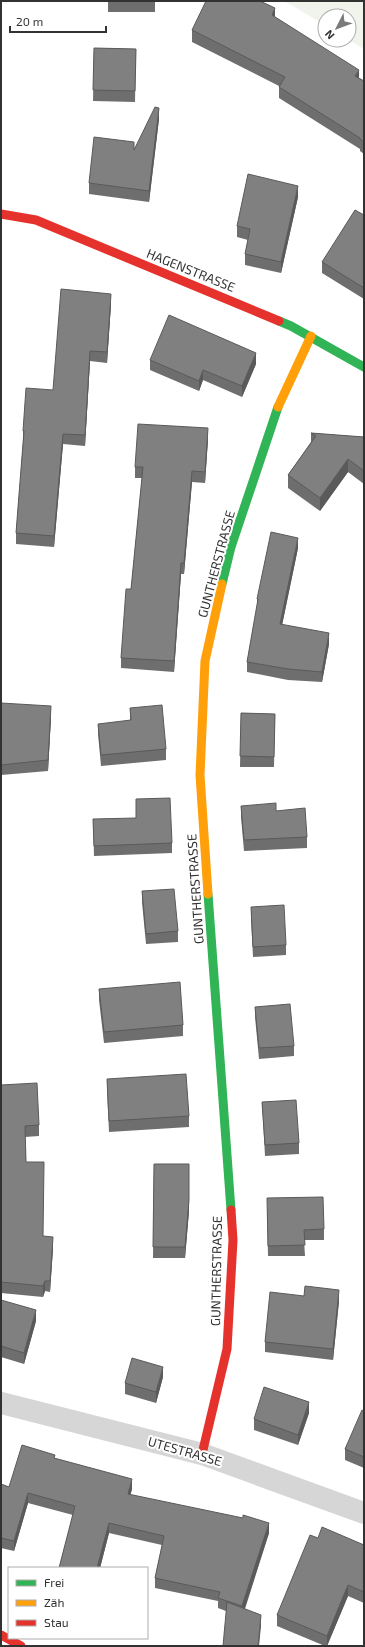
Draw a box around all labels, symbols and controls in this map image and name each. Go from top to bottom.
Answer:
scale bar [10,8,106,34]
north arrow [317,8,357,48]
text: 20 m [16,14,43,28]
text: N [322,28,337,42]
street label: HAGENSTRASSE [144,245,238,295]
street label: GUNTHERSTRASSE [194,509,238,619]
street label: GUNTHERSTRASSE [183,833,207,945]
street label: GUNTHERSTRASSE [207,1216,225,1326]
street label: UTESTRASSE [146,1433,224,1469]
legend [8,1567,148,1639]
text: Frei [44,1575,64,1589]
text: Zäh [44,1595,64,1609]
text: Stau [44,1615,69,1629]

